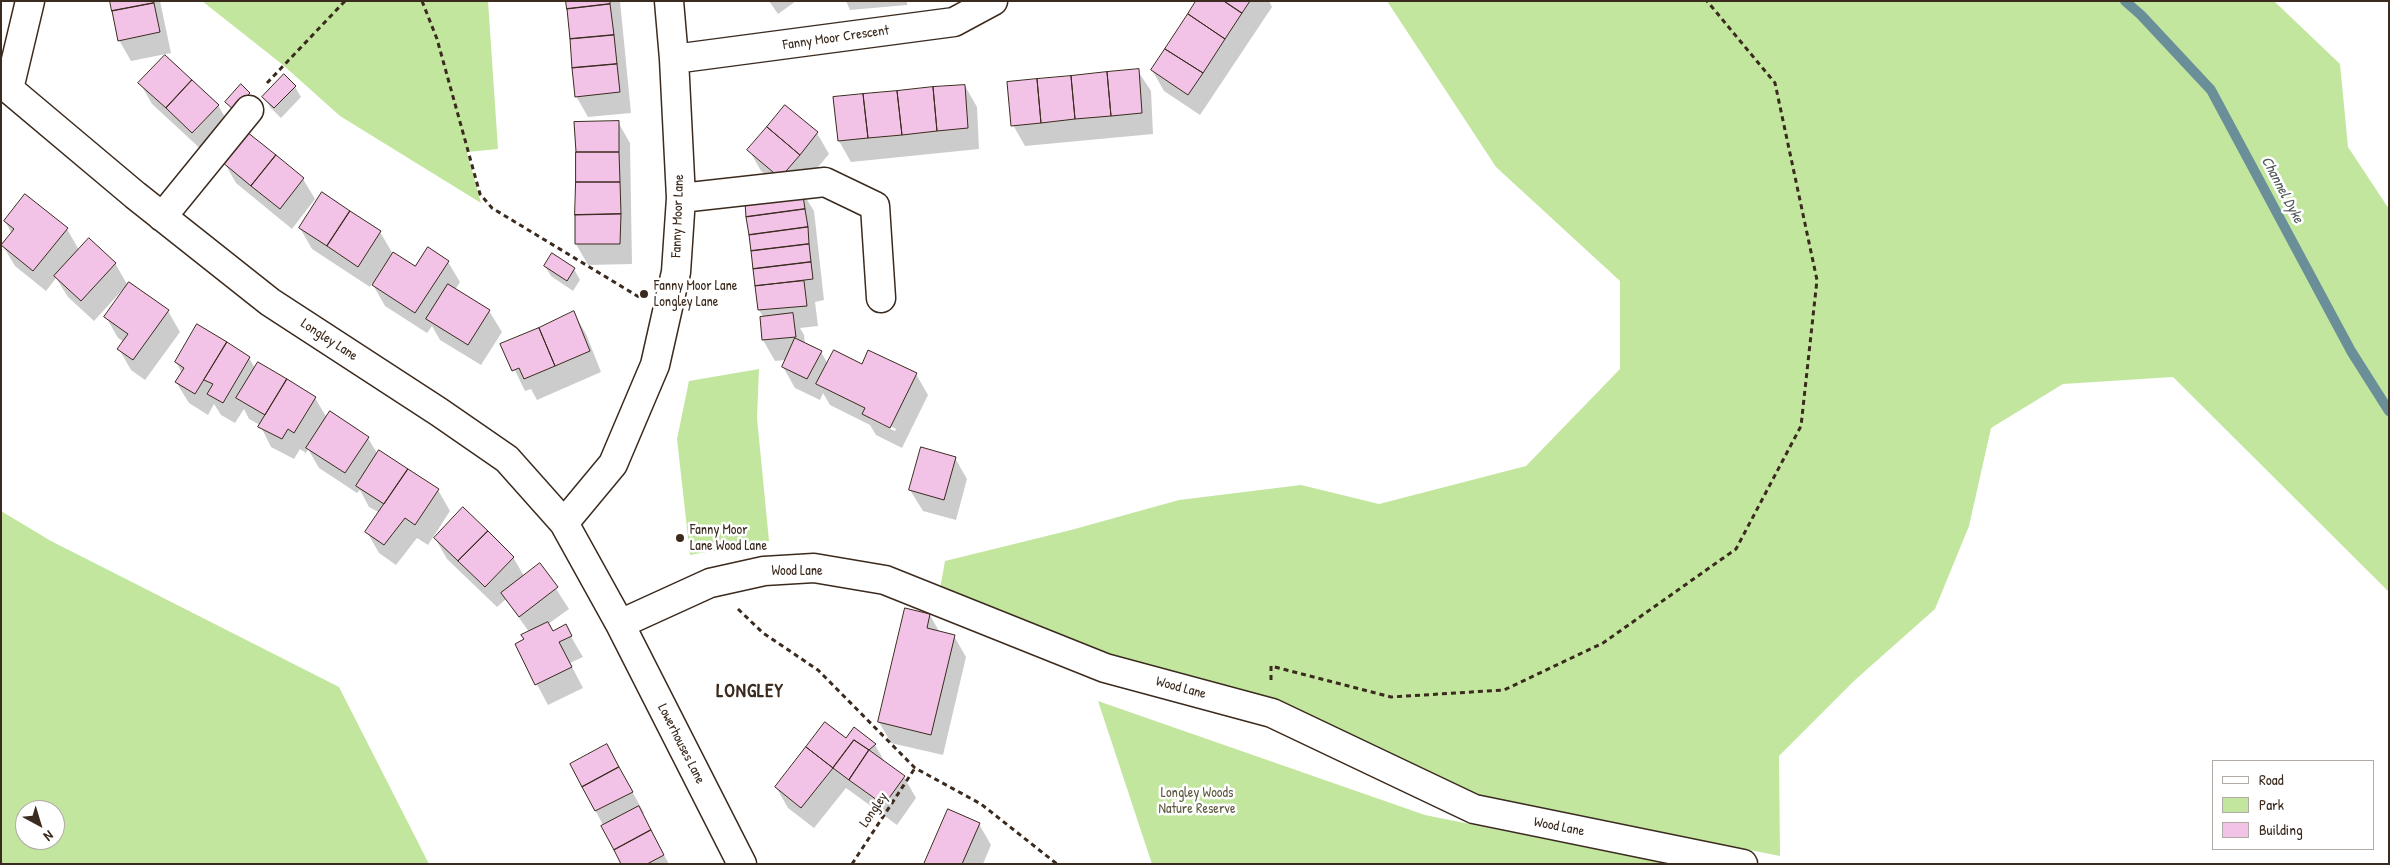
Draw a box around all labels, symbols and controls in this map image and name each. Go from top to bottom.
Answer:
street label: Fanny Moor Crescent [782,22,890,54]
water label: Channel Dyke [2257,154,2307,226]
street label: Fanny Moor Lane [668,174,688,258]
place label: Fanny Moor Lane Longley Lane [654,278,737,310]
marker: Fanny Moor Lane Longley Lane [638,288,650,300]
street label: Longley Lane [297,315,361,365]
place label: Fanny Moor Lane Wood Lane [690,522,767,554]
marker: Fanny Moor Lane Wood Lane [674,532,686,544]
street label: Wood Lane [771,563,823,579]
street label: Wood Lane [1154,673,1208,703]
district label: LONGLEY [715,681,785,703]
street label: Lowerhouses Lane [654,701,708,787]
legend [2212,760,2375,850]
text: Road [2259,769,2284,790]
park label: Longley Woods Nature Reserve [1159,785,1235,818]
street label: Longley [856,789,892,831]
text: Park [2259,794,2284,815]
north arrow [15,800,65,850]
street label: Wood Lane [1532,814,1586,840]
text: Building [2259,819,2303,840]
text: N [40,827,58,846]

